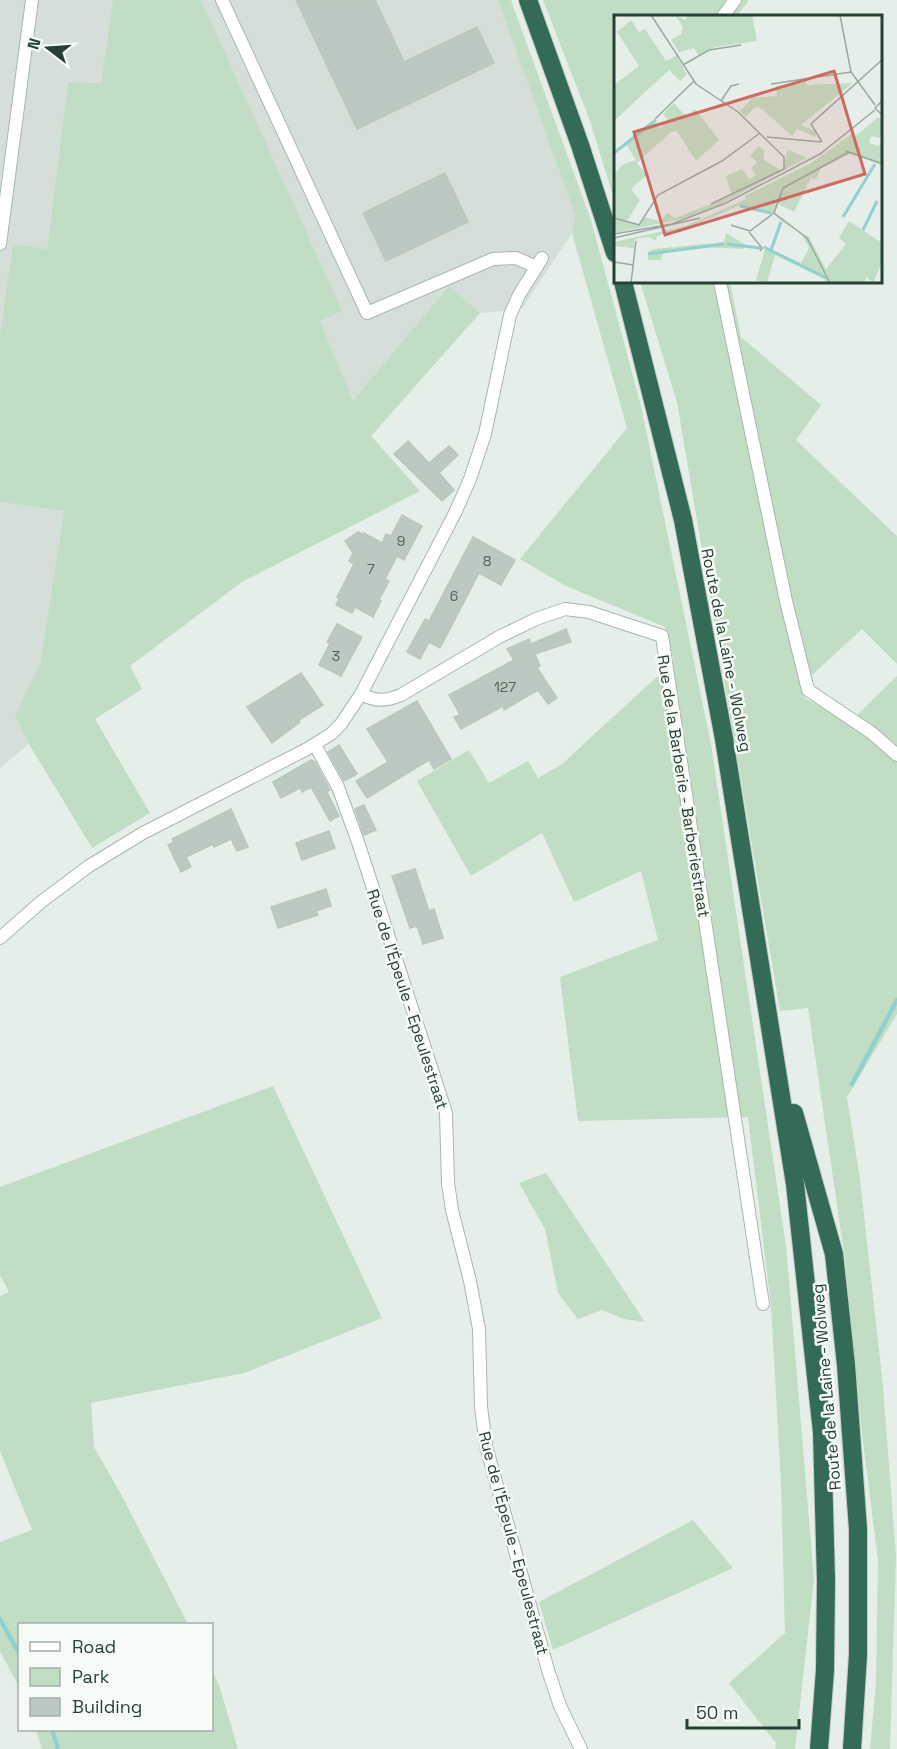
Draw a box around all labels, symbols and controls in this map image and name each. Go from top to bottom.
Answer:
inset map [614,15,882,284]
north arrow [18,18,78,78]
text: N [23,36,46,52]
house number: 9 [397,532,405,550]
street label: Route de la Laine - Wolweg [696,546,757,754]
house number: 8 [483,552,492,570]
house number: 7 [367,560,375,578]
house number: 6 [450,587,458,605]
house number: 3 [332,647,340,665]
street label: Rue de la Barberie - Barberiestraat [652,653,715,919]
house number: 127 [494,678,516,696]
street label: Rue de l'Épeule - Epeulestraat [362,886,453,1112]
street label: Route de la Laine - Wolweg [807,1283,846,1491]
street label: Rue de l'Épeule - Epeulestraat [474,1429,553,1657]
legend [18,1623,213,1731]
text: Road [72,1635,116,1658]
text: Park [72,1665,110,1688]
scale bar [687,1692,800,1730]
text: Building [72,1695,142,1718]
text: 50 m [696,1701,738,1724]

